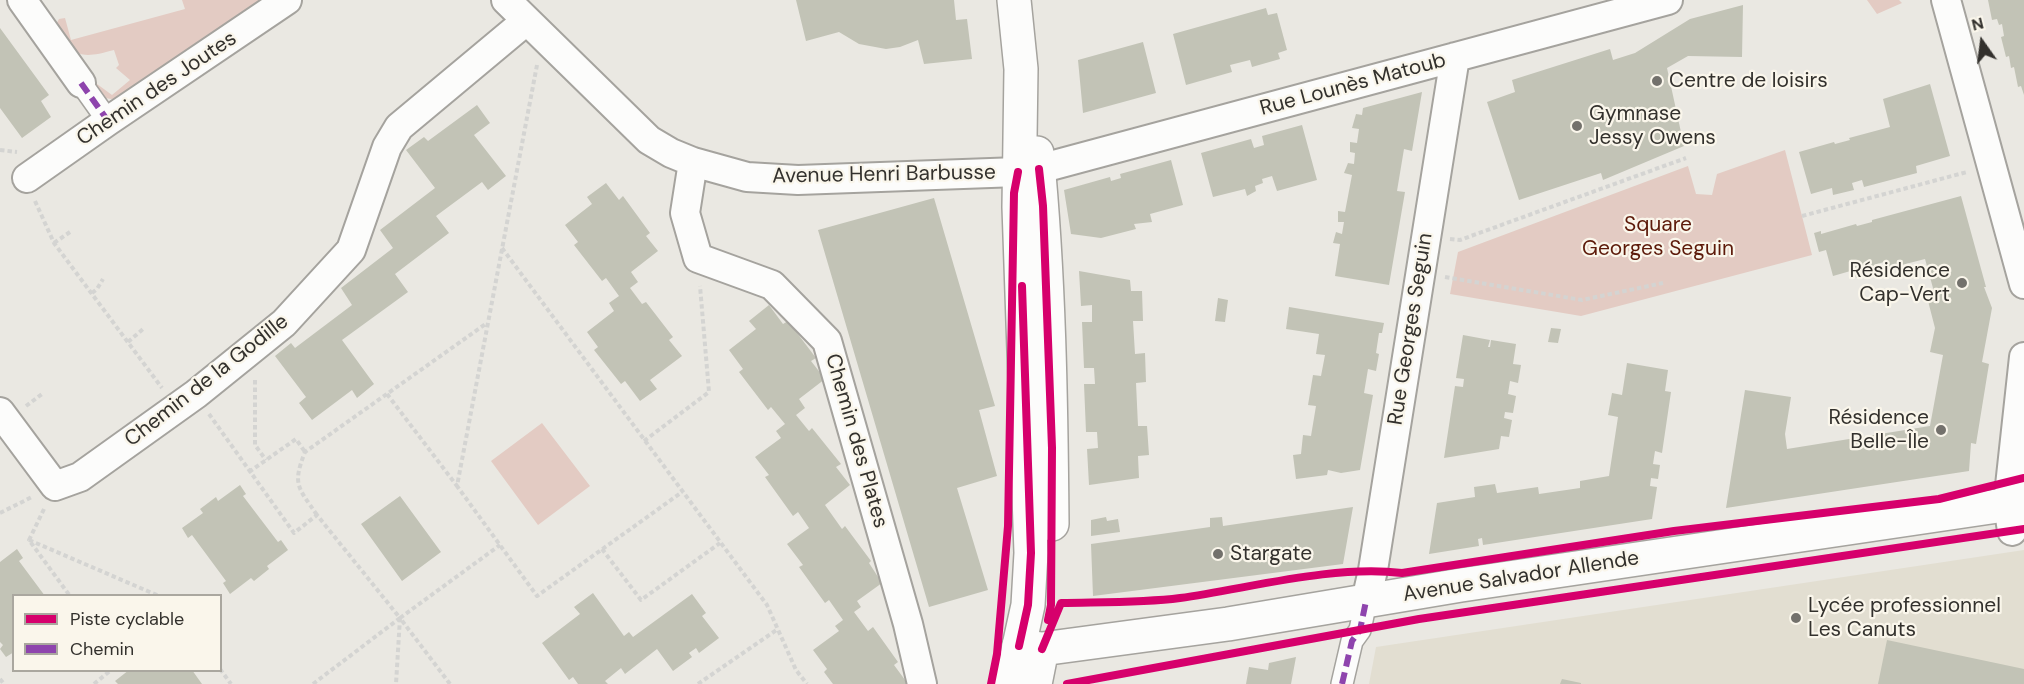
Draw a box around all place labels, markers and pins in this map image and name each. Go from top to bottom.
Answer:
place label: Centre de loisirs [1669,68,1828,94]
marker: Centre de loisirs [1650,74,1664,88]
place label: Gymnase Jessy Owens [1589,101,1716,151]
marker: Gymnase Jessy Owens [1570,119,1584,133]
place label: Résidence Cap-Vert [1850,258,1950,308]
marker: Résidence Cap-Vert [1955,276,1969,290]
place label: Résidence Belle-Île [1829,405,1929,455]
marker: Résidence Belle-Île [1934,423,1948,437]
place label: Stargate [1230,541,1312,567]
marker: Stargate [1211,547,1225,561]
place label: Lycée professionnel Les Canuts [1808,593,2001,643]
marker: Lycée professionnel Les Canuts [1789,611,1803,625]

